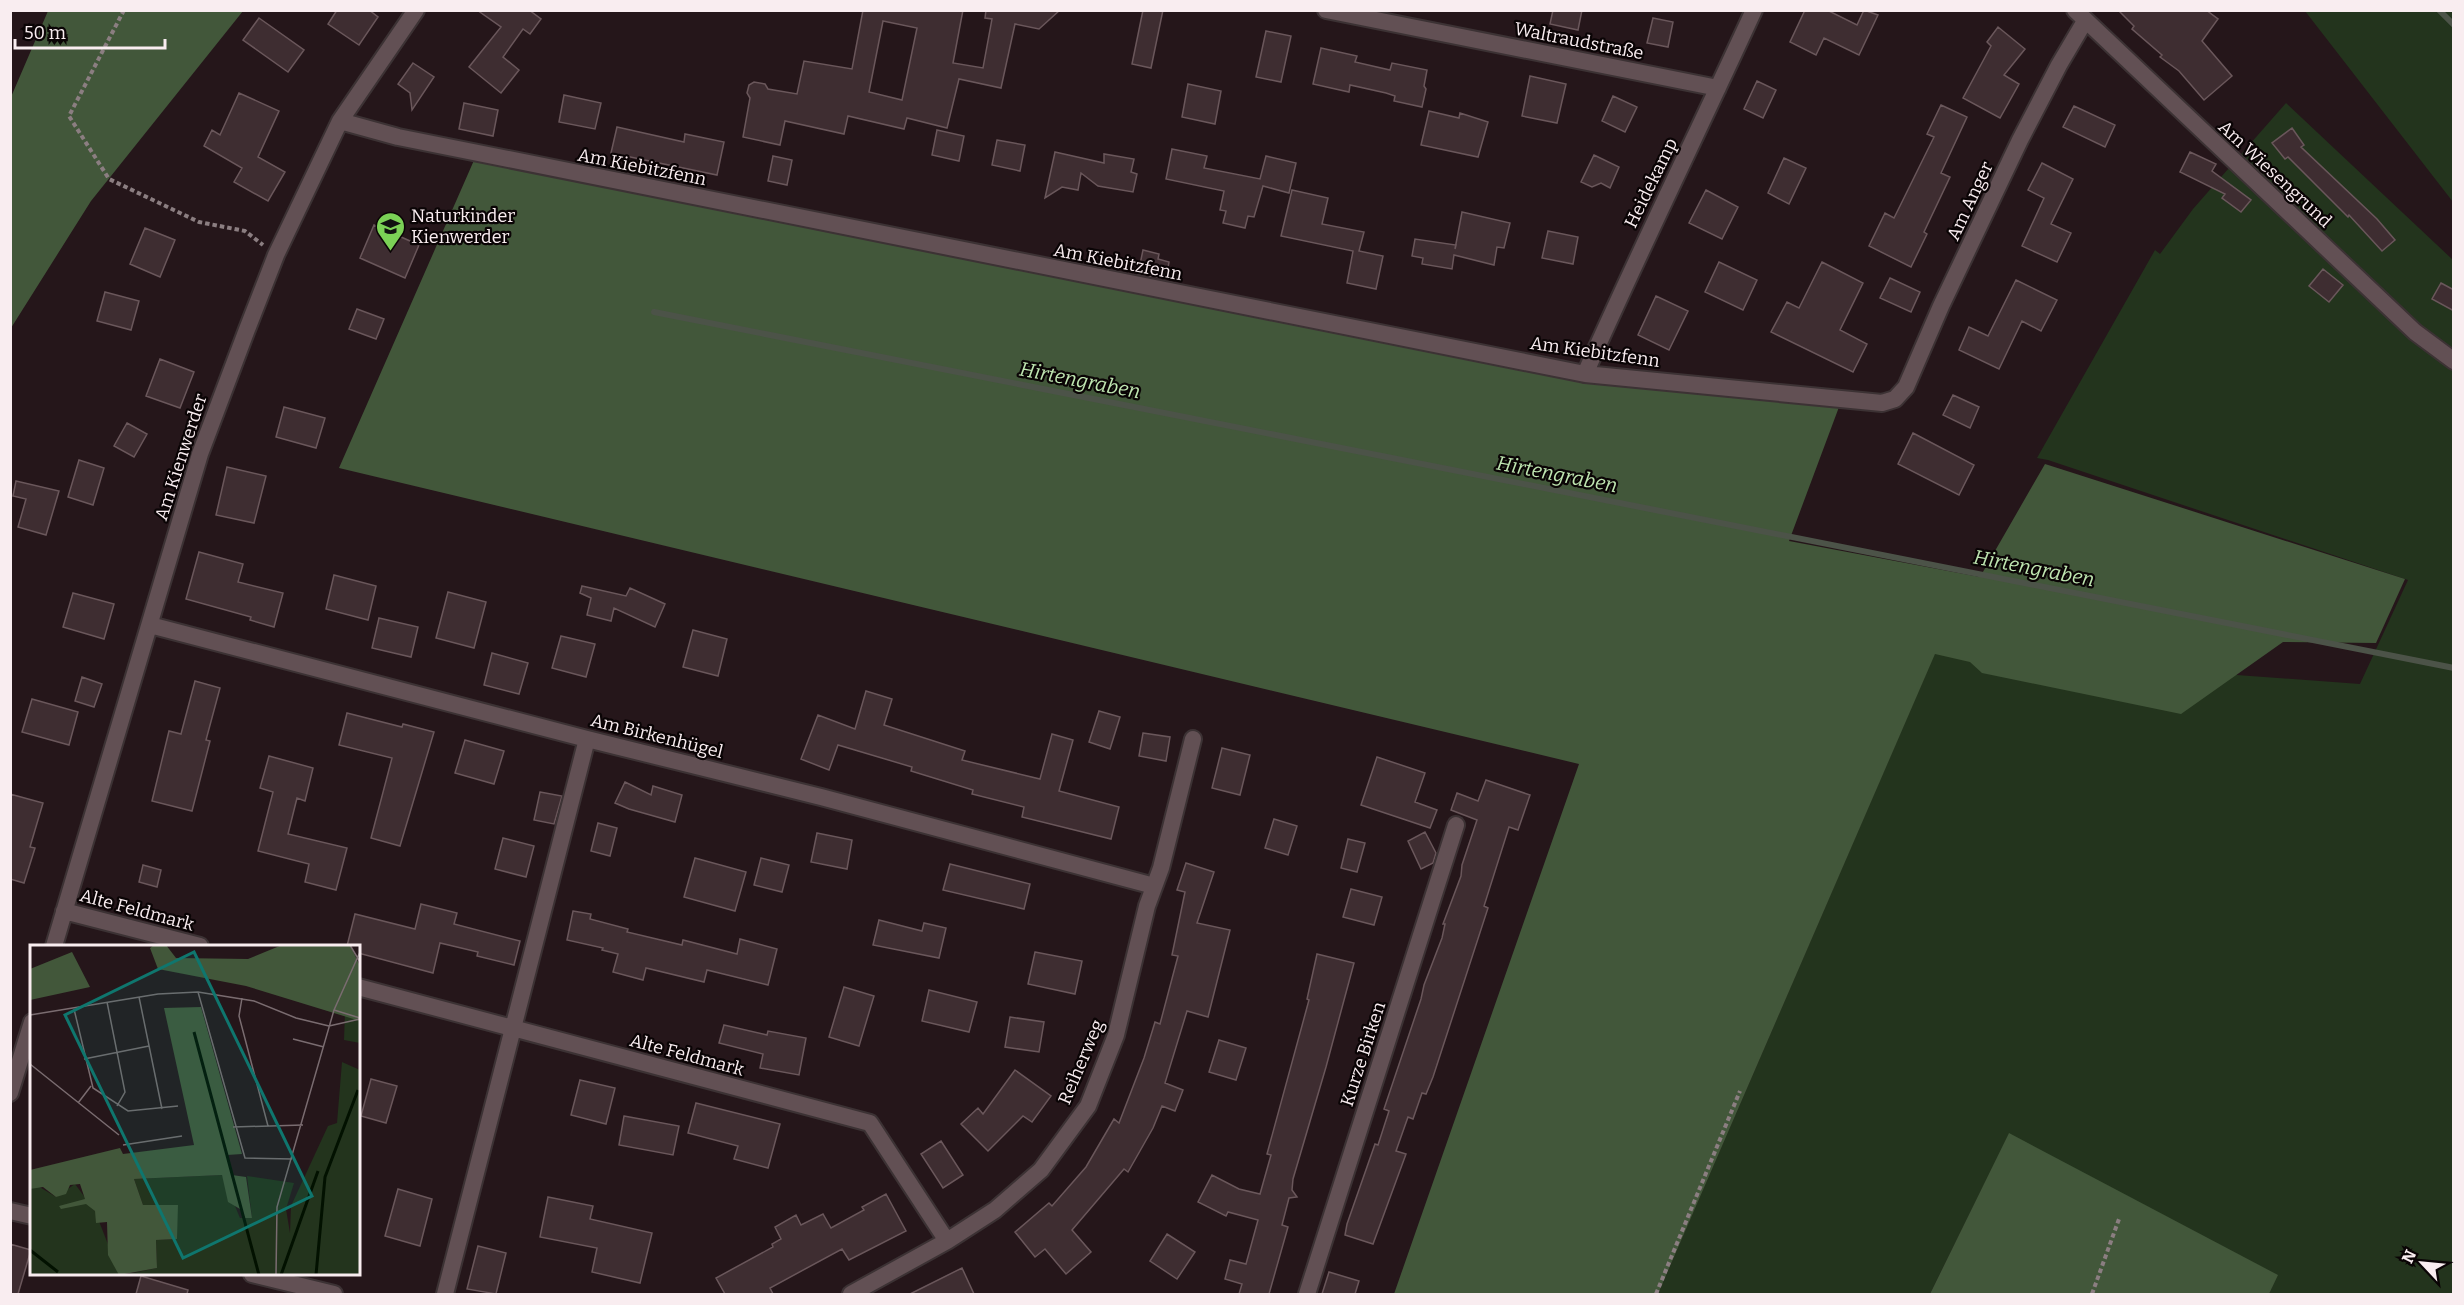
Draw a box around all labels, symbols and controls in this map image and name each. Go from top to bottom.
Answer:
scale bar [15,12,165,50]
street label: Waltraudstraße [1512,18,1646,64]
text: 50 m [24,22,66,44]
street label: Am Wiesengrund [2214,116,2336,232]
street label: Heidekamp [1620,134,1682,232]
street label: Am Kiebitzfenn [576,144,709,190]
street label: Am Anger [1942,158,1998,244]
place label: Naturkinder Kienwerder [411,205,515,248]
school or university icon: Naturkinder Kienwerder [374,210,406,252]
street label: Am Kiebitzfenn [1052,239,1185,285]
street label: Am Kiebitzfenn [1529,332,1662,372]
water label: Hirtengraben [1017,357,1143,403]
street label: Am Kienwerder [150,391,212,523]
water label: Hirtengraben [1494,451,1620,497]
water label: Hirtengraben [1971,545,2097,591]
street label: Am Birkenhügel [589,709,725,763]
street label: Alte Feldmark [78,884,197,936]
inset map [30,945,360,1275]
street label: Kurze Birken [1336,998,1390,1109]
street label: Reiherweg [1053,1016,1109,1108]
street label: Alte Feldmark [628,1029,747,1081]
north arrow [2392,1233,2452,1293]
text: N [2398,1247,2420,1266]

